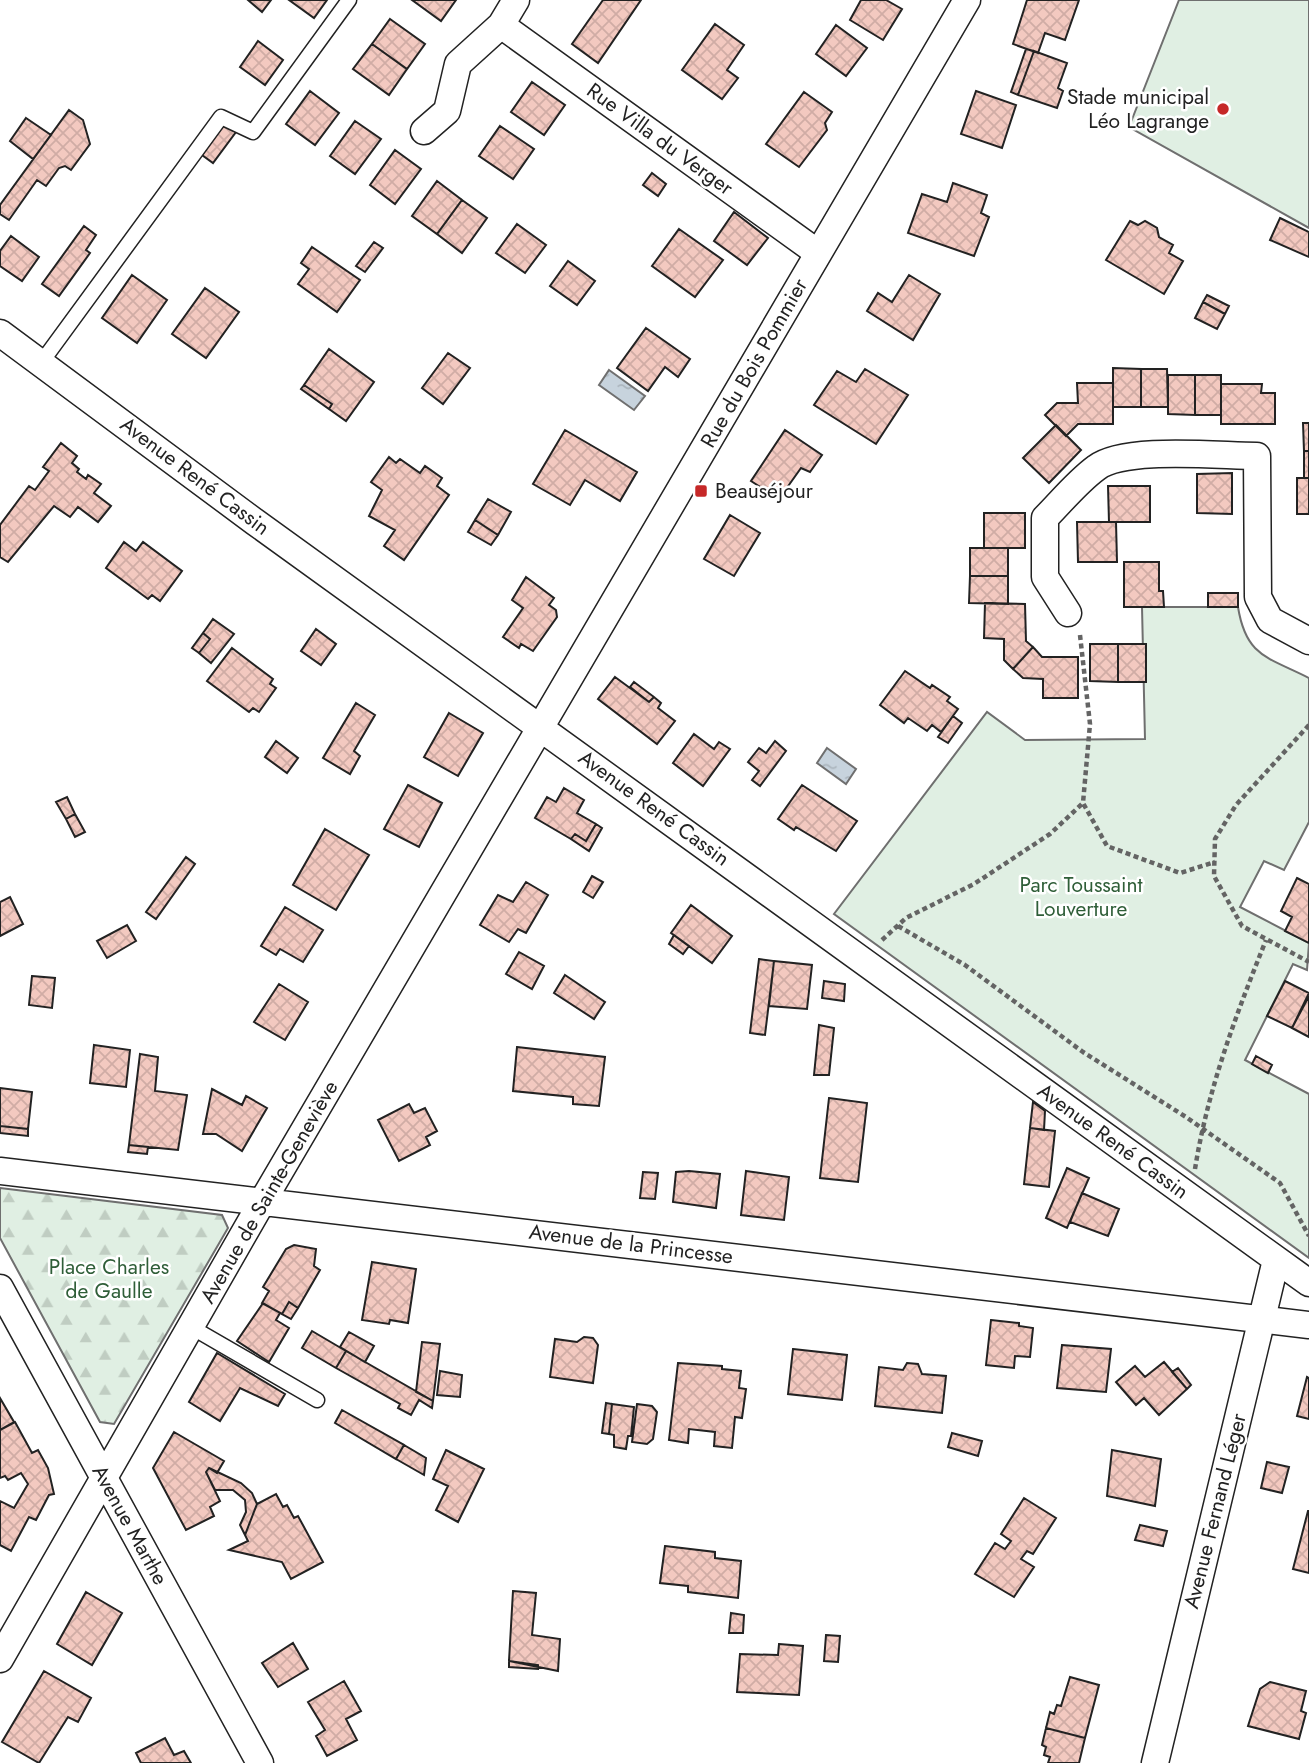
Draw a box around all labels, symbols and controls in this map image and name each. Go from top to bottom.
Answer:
street label: Rue Villa du Verger [581,76,740,203]
place label: Stade municipal Léo Lagrange [1067,82,1209,136]
marker: Stade municipal Léo Lagrange [1215,101,1231,117]
street label: Rue du Bois Pommier [693,272,815,453]
street label: Avenue René Cassin [114,410,276,542]
place label: Beauséjour [715,476,814,506]
marker: Beauséjour [693,483,709,499]
street label: Avenue René Cassin [572,743,736,873]
park label: Parc Toussaint Louverture [1020,870,1142,924]
street label: Avenue de Sainte-Geneviève [193,1075,345,1309]
street label: Avenue René Cassin [1031,1076,1195,1206]
street label: Avenue de la Princesse [527,1217,735,1271]
park label: Place Charles de Gaulle [49,1252,169,1306]
street label: Avenue Fernand Léger [1176,1409,1254,1612]
street label: Avenue Marthe [85,1460,175,1591]

